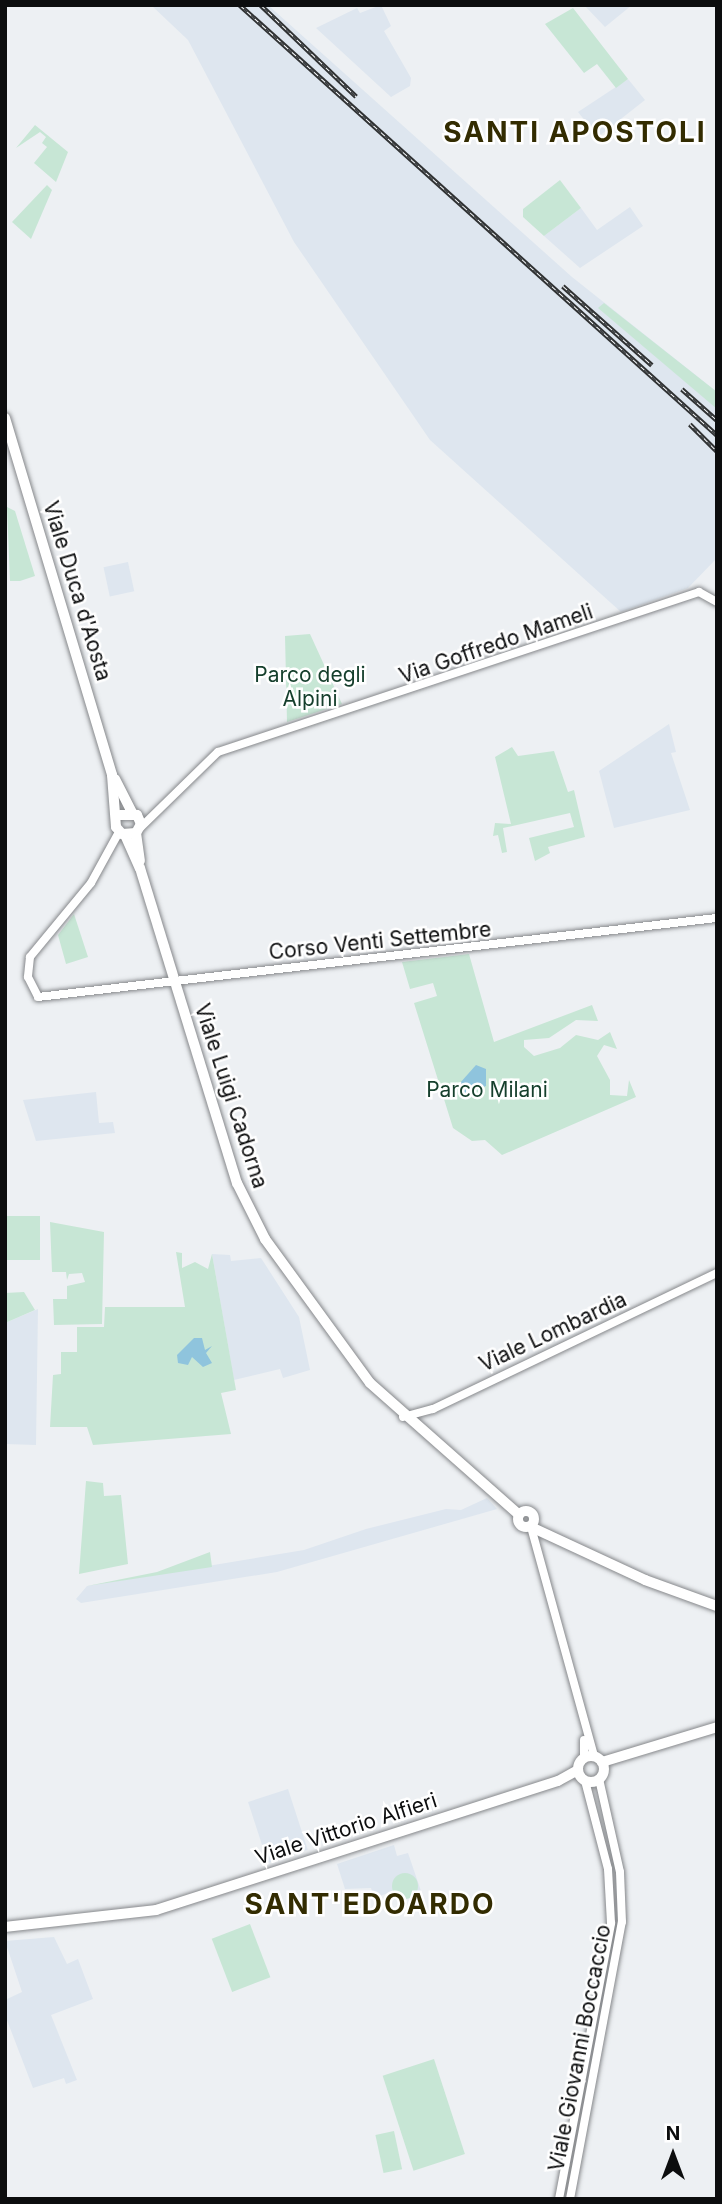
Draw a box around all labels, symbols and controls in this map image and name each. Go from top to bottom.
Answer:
district label: SANTI APOSTOLI [445,115,705,149]
street label: Viale Duca d'Aosta [38,498,116,684]
street label: Via Goffredo Mameli [396,599,596,689]
park label: Parco degli Alpini [254,662,366,712]
street label: Corso Venti Settembre [268,917,492,965]
street label: Viale Luigi Cadorna [189,1000,273,1192]
park label: Parco Milani [426,1077,548,1103]
street label: Viale Lombardia [475,1287,631,1377]
street label: Viale Vittorio Alfieri [252,1788,440,1870]
district label: SANT'EDOARDO [246,1887,494,1921]
street label: Viale Giovanni Boccaccio [544,1922,616,2174]
north arrow [638,2120,708,2190]
text: N [666,2122,680,2145]

